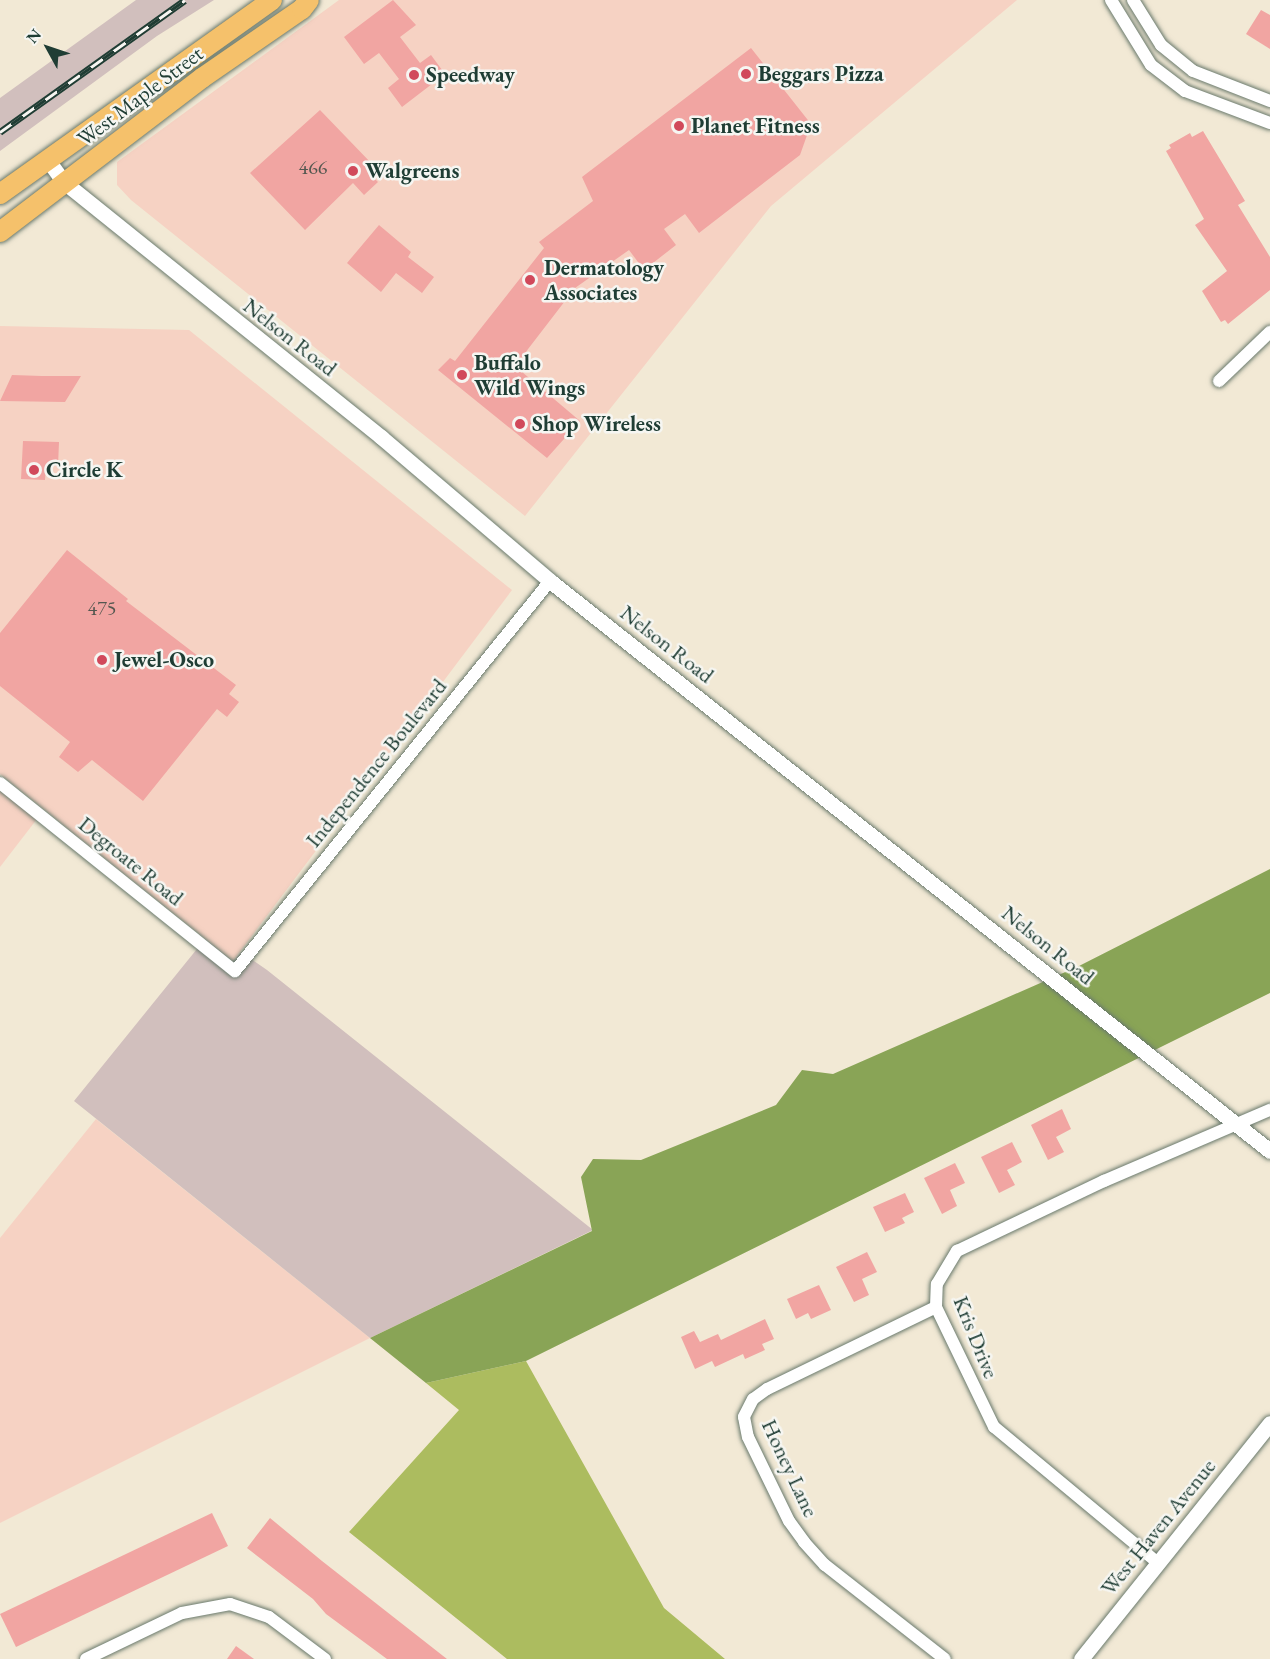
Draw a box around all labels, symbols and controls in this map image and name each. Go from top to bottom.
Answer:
north arrow [18,18,78,78]
text: N [22,24,46,48]
street label: West Maple Street [72,40,208,152]
place label: Beggars Pizza [758,61,884,87]
place label: Speedway [426,62,515,88]
marker: Beggars Pizza [739,67,753,81]
marker: Speedway [407,68,421,82]
place label: Planet Fitness [691,113,820,139]
marker: Planet Fitness [672,119,686,133]
house number: 466 [299,155,327,179]
place label: Walgreens [365,158,459,184]
marker: Walgreens [346,164,360,178]
place label: Dermatology Associates [544,254,664,306]
marker: Dermatology Associates [521,271,539,289]
street label: Nelson Road [238,292,342,382]
place label: Buffalo Wild Wings [474,349,585,400]
marker: Buffalo Wild Wings [455,368,469,382]
place label: Shop Wireless [532,411,661,437]
marker: Shop Wireless [513,417,527,431]
place label: Circle K [46,457,123,483]
marker: Circle K [27,463,41,477]
house number: 475 [88,596,116,620]
street label: Nelson Road [615,599,719,689]
place label: Jewel-Osco [114,647,214,673]
marker: Jewel-Osco [95,653,109,667]
street label: Independence Boulevard [300,673,452,853]
street label: Degroate Road [73,811,189,911]
street label: Nelson Road [996,900,1100,990]
street label: Kris Drive [948,1292,1004,1382]
street label: Honey Lane [756,1415,824,1521]
street label: West Haven Avenue [1095,1453,1221,1601]

